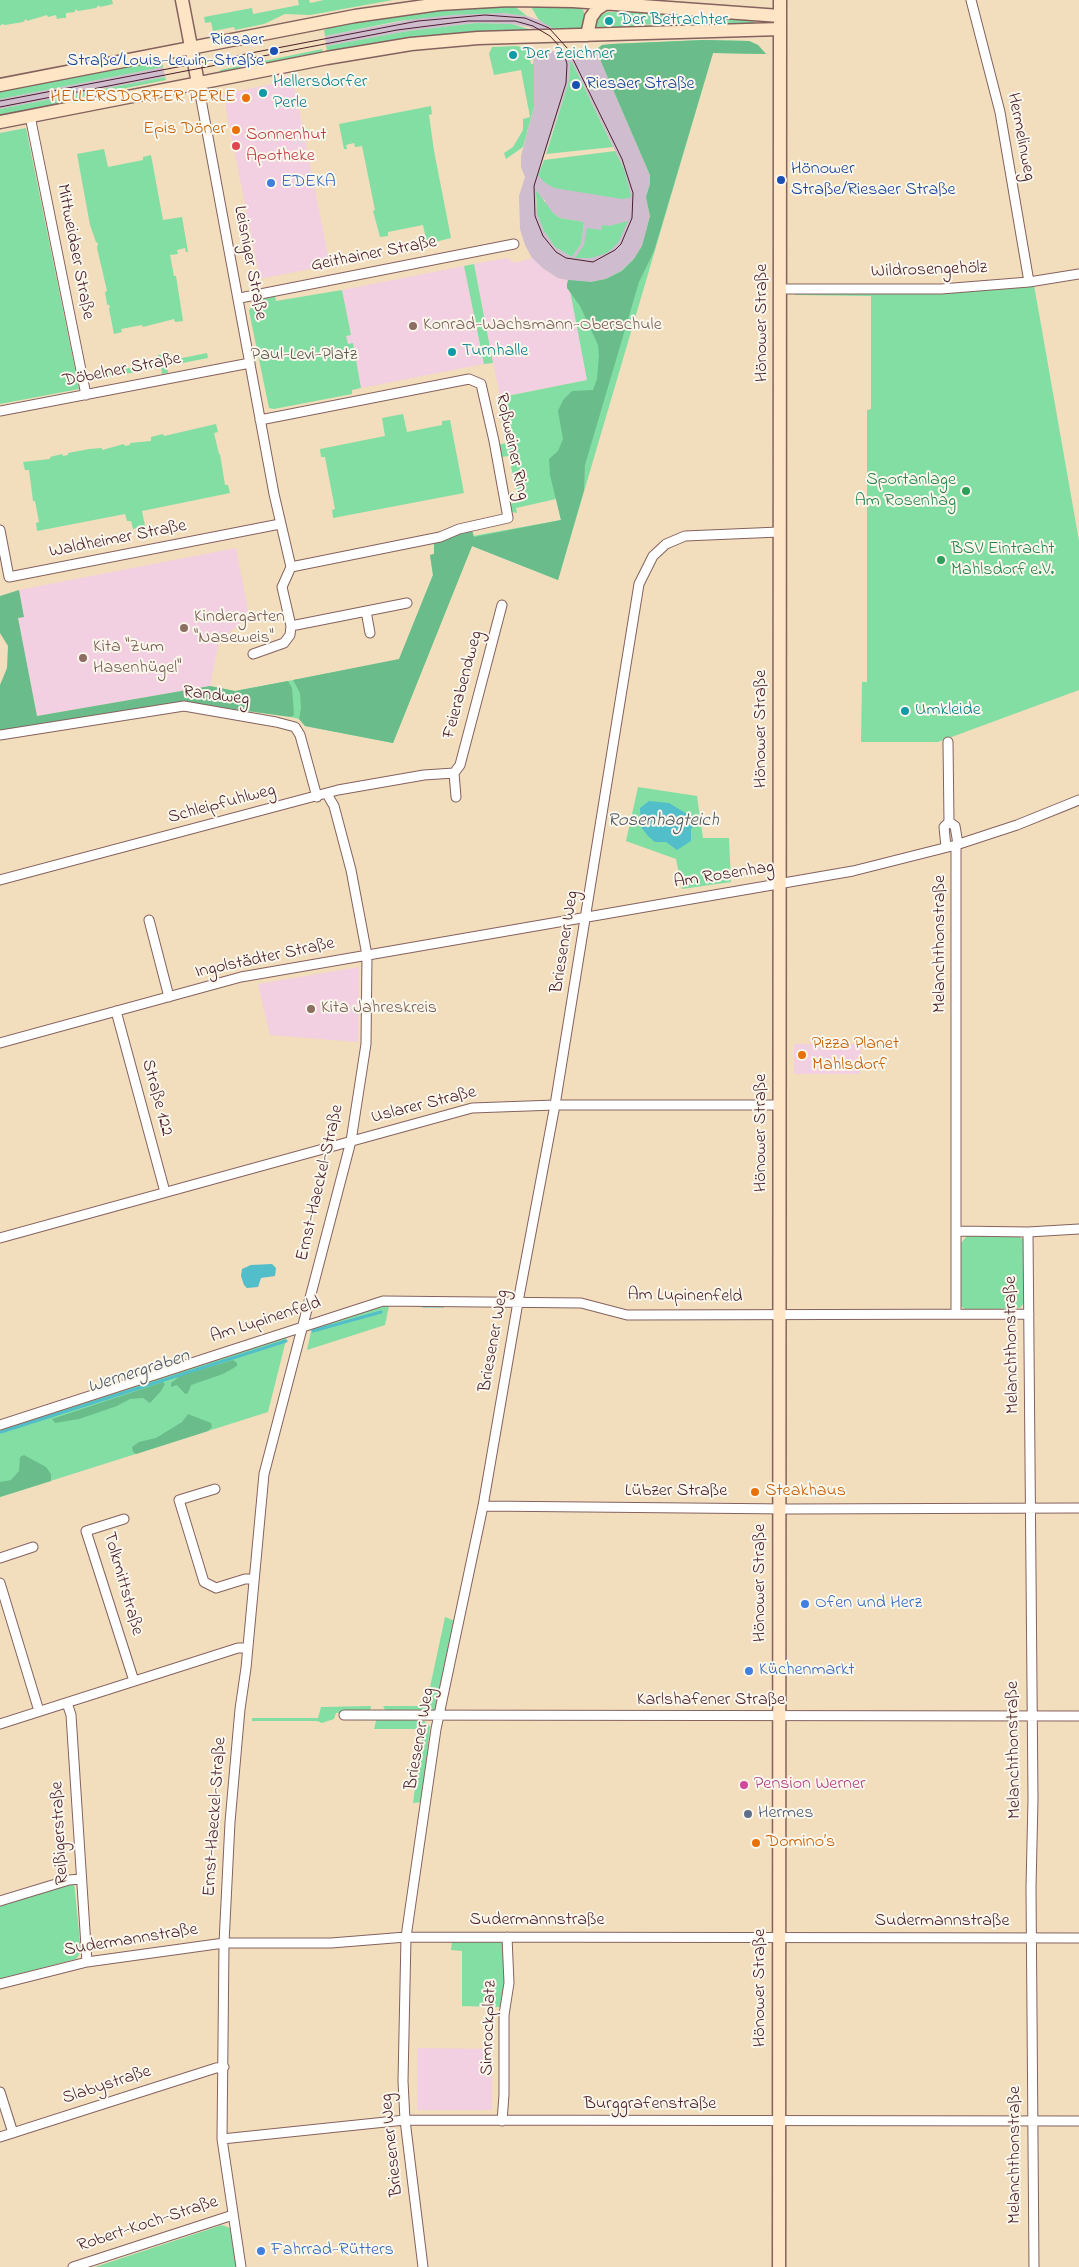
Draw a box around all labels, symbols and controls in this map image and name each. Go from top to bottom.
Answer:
place label: Der Betrachter [619,10,728,32]
marker: Der Betrachter [603,15,615,27]
place label: Riesaer Straße/Louis-Lewin-Straße [67,30,264,72]
place label: Der Zeichner [523,44,615,66]
marker: Riesaer Straße/Louis-Lewin-Straße [268,45,280,57]
marker: Der Zeichner [507,49,519,61]
place label: Hellersdorfer Perle [273,72,367,115]
place label: Riesaer Straße [586,74,695,96]
marker: Riesaer Straße [570,79,582,91]
place label: HELLERSDORFER PERLE [50,87,236,109]
marker: Hellersdorfer Perle [257,87,269,99]
street label: Hermelinweg [1001,91,1039,183]
marker: HELLERSDORFER PERLE [240,92,252,104]
place label: Epis Döner [143,119,226,141]
marker: Epis Döner [230,124,242,136]
place label: Sonnenhut Apotheke [246,125,326,168]
marker: Sonnenhut Apotheke [230,140,242,152]
place label: Hönower Straße/Riesaer Straße [791,159,956,202]
place label: EDEKA [281,172,336,194]
marker: Hönower Straße/Riesaer Straße [775,174,787,186]
marker: EDEKA [265,177,277,189]
street label: Mittweidaer Straße [50,182,98,322]
street label: Leisniger Straße [227,204,271,322]
street label: Geithainer Straße [309,232,439,278]
street label: Wildrosengehölz [870,258,988,284]
street label: Hönower Straße [752,264,774,382]
place label: Konrad-Wachsmann-Oberschule [423,315,662,337]
marker: Konrad-Wachsmann-Oberschule [407,320,419,332]
place label: Turnhalle [462,341,528,363]
park label: Paul-Levi-Platz [251,345,357,367]
marker: Turnhalle [446,346,458,358]
street label: Döbelner Straße [61,349,183,393]
street label: Roßweiner Ring [489,392,533,502]
place label: Sportanlage Am Rosenhag [855,470,956,512]
marker: Sportanlage Am Rosenhag [960,485,972,497]
street label: Waldheimer Straße [48,516,188,564]
place label: BSV Eintracht Mahlsdorf e.V. [951,539,1055,582]
marker: BSV Eintracht Mahlsdorf e.V. [935,554,947,566]
place label: Kindergarten "Naseweis" [194,607,285,650]
marker: Kindergarten "Naseweis" [178,622,190,634]
street label: Feierabendweg [439,629,489,741]
place label: Kita "Zum Hasenhügel" [93,637,181,680]
marker: Kita "Zum Hasenhügel" [77,652,89,664]
street label: Hönower Straße [751,670,773,788]
street label: Randweg [182,682,250,712]
place label: Umkleide [915,700,981,722]
marker: Umkleide [899,705,911,717]
street label: Schleipfuhlweg [166,780,278,830]
water label: Rosenhagteich [607,811,719,833]
street label: Am Rosenhag [672,857,776,895]
street label: Melanchthonstraße [930,875,952,1013]
street label: Briesener Weg [547,889,585,995]
street label: Ingolstädter Straße [193,934,337,984]
place label: Kita Jahreskreis [321,998,437,1020]
marker: Kita Jahreskreis [305,1003,317,1015]
place label: Pizza Planet Mahlsdorf [812,1034,899,1076]
marker: Pizza Planet Mahlsdorf [796,1049,808,1061]
street label: Straße 122 [135,1057,177,1139]
street label: Hönower Straße [751,1074,773,1192]
street label: Uslarer Straße [369,1083,479,1129]
street label: Ernst-Haeckel-Straße [293,1103,349,1263]
street label: Melanchthonstraße [1001,1276,1025,1414]
street label: Am Lupinenfeld [627,1285,743,1309]
street label: Briesener Weg [475,1288,515,1394]
street label: Am Lupinenfeld [208,1293,324,1349]
water label: Wernergraben [85,1346,193,1400]
street label: Lübzer Straße [625,1481,727,1503]
place label: Steakhaus [765,1481,846,1503]
marker: Steakhaus [749,1486,761,1498]
street label: Hönower Straße [750,1524,772,1642]
street label: Tolkmittstraße [97,1530,147,1638]
place label: Ofen und Herz [815,1593,922,1615]
marker: Ofen und Herz [799,1598,811,1610]
place label: Küchenmarkt [759,1660,855,1682]
marker: Küchenmarkt [743,1665,755,1677]
street label: Melanchthonstraße [1003,1681,1027,1819]
street label: Briesener Weg [401,1686,441,1792]
street label: Karlshafener Straße [637,1690,785,1712]
street label: Ernst-Haeckel-Straße [200,1737,232,1897]
place label: Pension Werner [754,1774,866,1796]
marker: Pension Werner [738,1779,750,1791]
street label: Reißigerstraße [48,1781,74,1885]
place label: Hermes [758,1803,813,1825]
marker: Hermes [742,1808,754,1820]
place label: Domino’s [766,1832,835,1854]
marker: Domino’s [750,1837,762,1849]
street label: Sudermannstraße [470,1910,604,1932]
street label: Sudermannstraße [875,1911,1009,1933]
street label: Sudermannstraße [63,1920,199,1962]
street label: Hönower Straße [750,1929,772,2047]
street label: Simrockplatz [478,1980,502,2076]
street label: Slabystraße [60,2062,154,2110]
street label: Melanchthonstraße [1005,2086,1027,2224]
street label: Briesener Weg [377,2092,409,2198]
street label: Burggrafenstraße [584,2094,716,2116]
street label: Robert-Koch-Straße [75,2192,221,2258]
place label: Fahrrad-Rütters [271,2240,394,2262]
marker: Fahrrad-Rütters [255,2245,267,2257]

